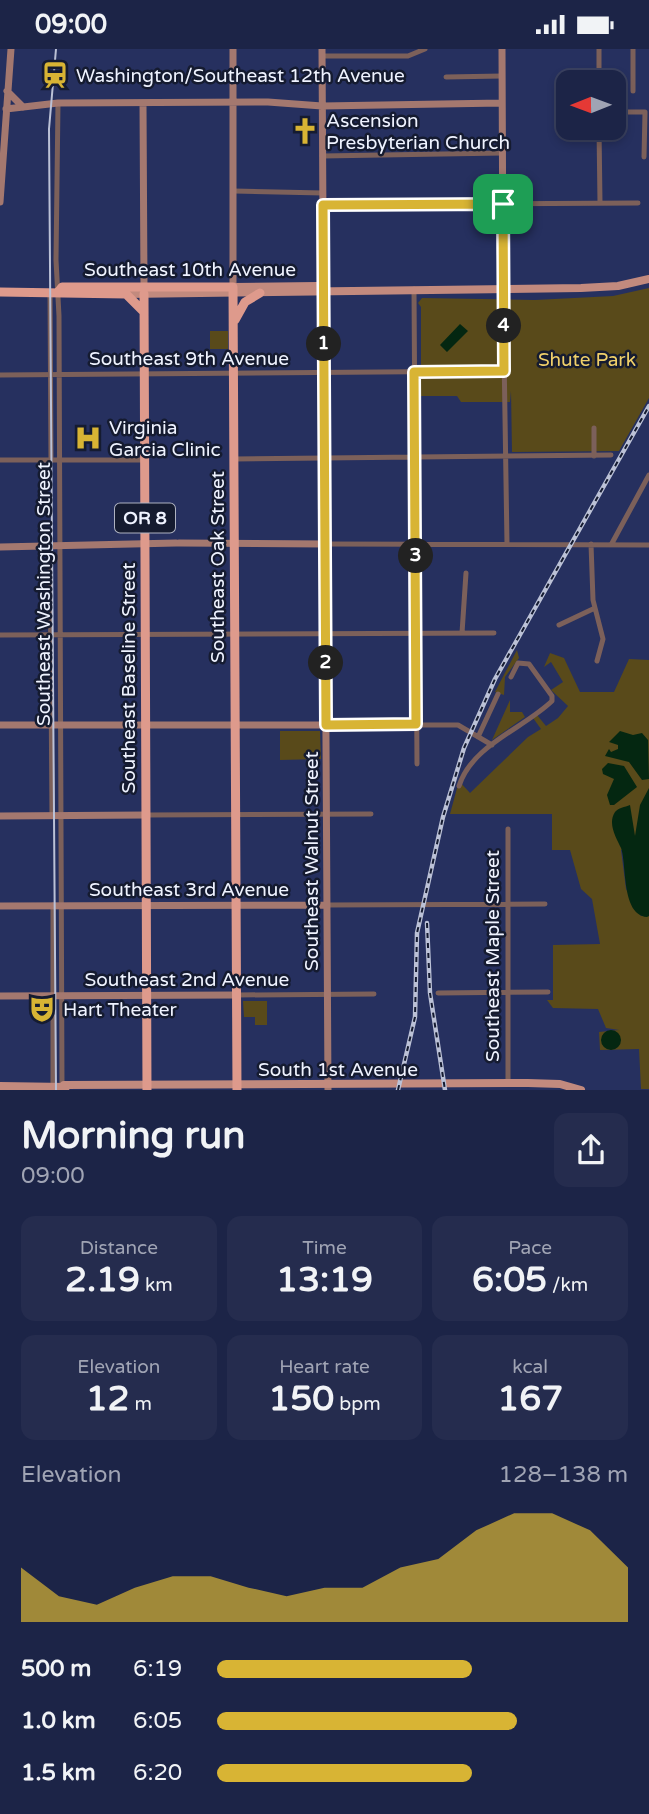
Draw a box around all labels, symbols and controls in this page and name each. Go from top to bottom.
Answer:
text: 09:00 [35,9,107,40]
station icon: Washington/Southeast 12th Avenue [40,60,70,90]
place label: Washington/Southeast 12th Avenue [76,65,405,87]
north arrow [556,70,626,140]
map controls [556,70,626,140]
place label: Ascension Presbyterian Church [326,110,510,154]
church icon: Ascension Presbyterian Church [290,116,320,146]
pin [473,174,533,234]
icon: arrive [484,185,522,223]
street label: Southeast 10th Avenue [84,259,296,281]
pin: 4 [486,309,522,343]
text: 4 [498,314,509,336]
pin: 1 [306,327,342,361]
text: 1 [318,332,329,354]
street label: Southeast 9th Avenue [89,348,289,370]
park label: Shute Park [538,349,636,371]
place label: Virginia Garcia Clinic [109,417,221,461]
hospital icon: Virginia Garcia Clinic [73,423,103,453]
street label: Southeast Washington Street [33,462,55,726]
street label: Southeast Oak Street [207,471,229,663]
road number: OR 8 [115,503,175,533]
pin: 3 [398,539,434,573]
text: 3 [410,544,421,566]
street label: Southeast Baseline Street [118,562,140,794]
pin: 2 [308,645,344,681]
text: 2 [320,651,331,673]
street label: Southeast Walnut Street [301,751,323,971]
street label: Southeast Maple Street [482,850,504,1062]
street label: Southeast 3rd Avenue [89,879,289,901]
street label: Southeast 2nd Avenue [85,969,289,991]
theatre icon: Hart Theater [27,994,57,1024]
place label: Hart Theater [63,999,178,1021]
street label: South 1st Avenue [258,1059,418,1081]
text: Morning run [21,1113,245,1159]
button: share [554,1113,628,1187]
text: 09:00 [21,1162,85,1190]
text: Distance [80,1237,158,1259]
text: Time [302,1237,347,1259]
text: Pace [508,1237,552,1259]
text: 2.19 [65,1259,140,1301]
text: 13:19 [276,1259,373,1301]
text: 6:05 [472,1259,547,1301]
text: km [140,1274,173,1296]
text: /km [547,1274,588,1296]
text: Elevation [77,1356,160,1378]
text: Heart rate [279,1356,370,1378]
text: kcal [512,1356,548,1378]
text: 12 [86,1378,130,1420]
text: 150 [268,1378,334,1420]
text: 167 [497,1378,563,1420]
text: m [130,1393,152,1415]
text: bpm [334,1393,381,1415]
text: Elevation [21,1461,122,1489]
text: 128–138 m [499,1461,628,1489]
text: 500 m [21,1655,91,1683]
text: 6:19 [133,1655,182,1683]
text: 1.0 km [21,1707,96,1735]
text: 6:05 [133,1707,182,1735]
text: 1.5 km [21,1759,96,1787]
text: 6:20 [133,1759,182,1787]

